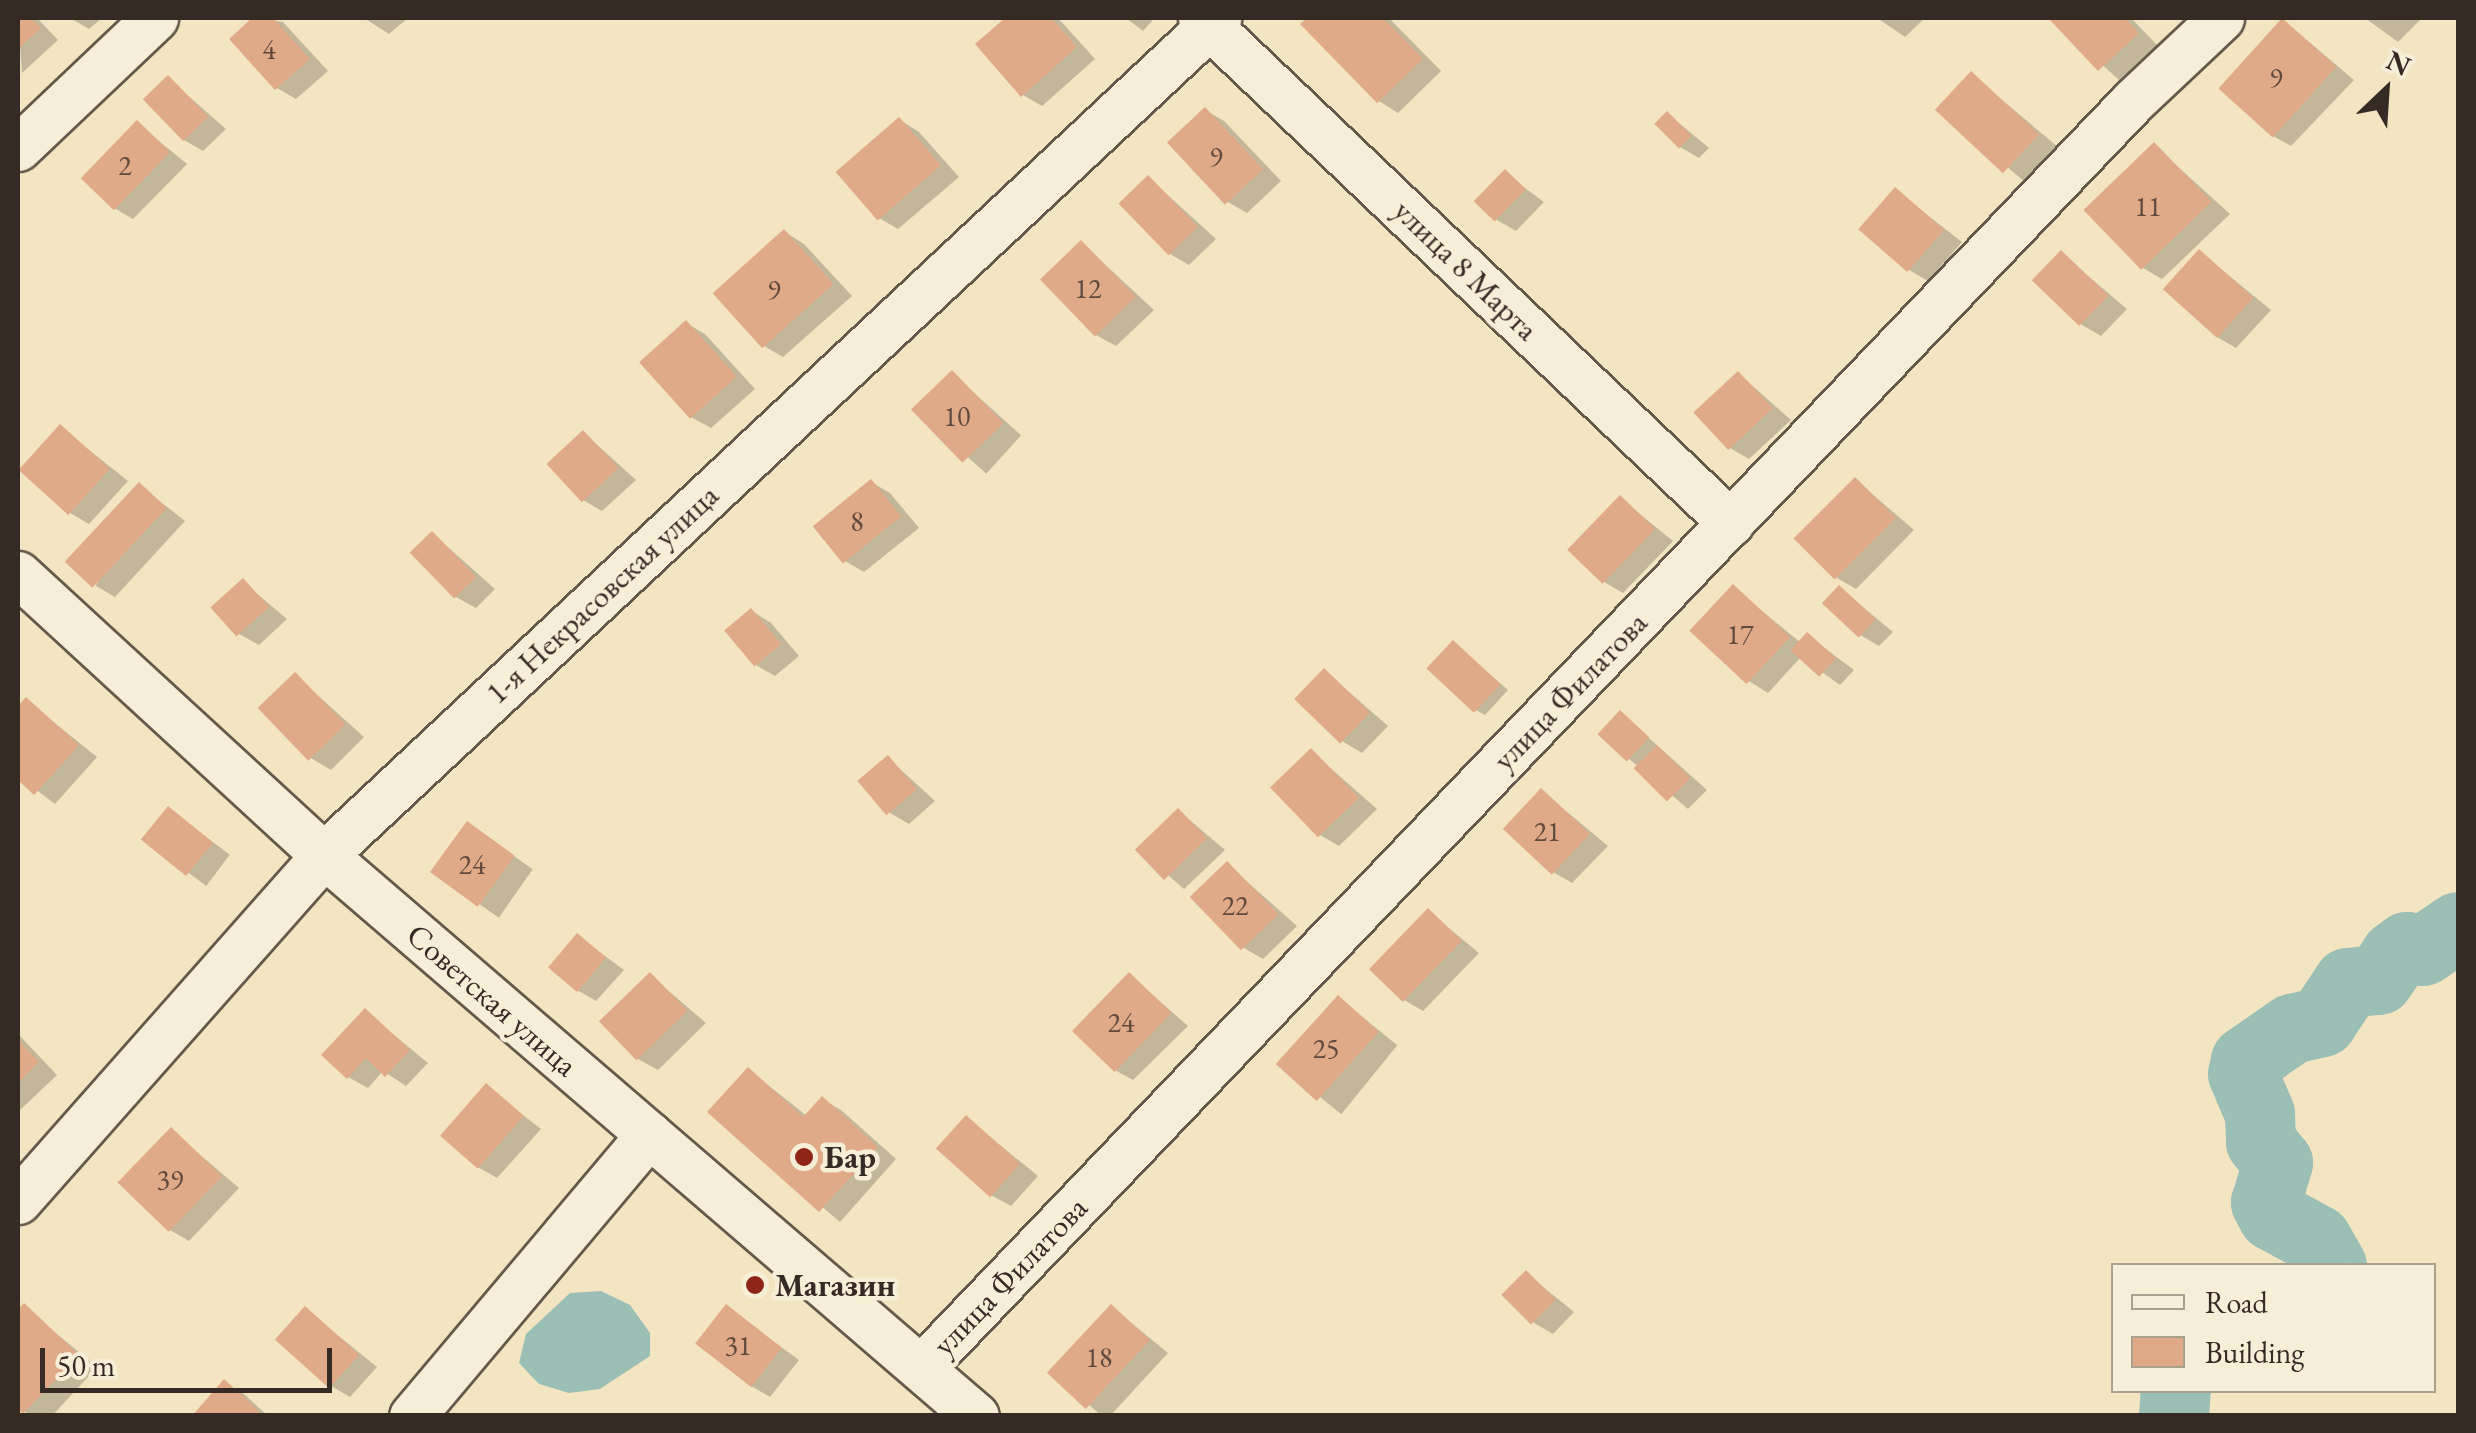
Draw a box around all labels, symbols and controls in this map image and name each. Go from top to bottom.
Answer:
house number: 4 [262,32,276,66]
north arrow [2336,40,2436,140]
text: N [2381,42,2417,84]
house number: 9 [2269,60,2283,94]
house number: 9 [1209,139,1223,173]
house number: 2 [118,148,132,182]
house number: 11 [2135,189,2161,223]
street label: улица 8 Марта [1386,191,1546,349]
house number: 12 [1075,271,1101,305]
house number: 9 [767,272,781,306]
house number: 10 [944,399,970,433]
street label: 1-я Некрасовская улица [478,476,726,712]
house number: 8 [850,504,864,538]
street label: улица Филатова [1485,604,1655,778]
house number: 17 [1727,617,1753,651]
house number: 21 [1534,814,1560,848]
house number: 24 [459,847,485,881]
house number: 22 [1222,888,1248,922]
street label: Советская улица [399,916,585,1084]
house number: 24 [1108,1005,1134,1039]
house number: 25 [1313,1031,1339,1065]
place label: Бар [824,1138,876,1176]
marker: Бар [793,1146,815,1168]
house number: 39 [157,1162,183,1196]
street label: улица Филатова [925,1189,1095,1363]
legend [2111,1263,2436,1393]
place label: Магазин [775,1266,895,1304]
marker: Магазин [744,1274,766,1296]
text: Road [2205,1283,2268,1322]
scale bar [45,1328,338,1390]
house number: 31 [725,1328,751,1362]
text: Building [2205,1333,2304,1372]
house number: 18 [1086,1340,1112,1374]
text: 50 m [57,1346,115,1385]

